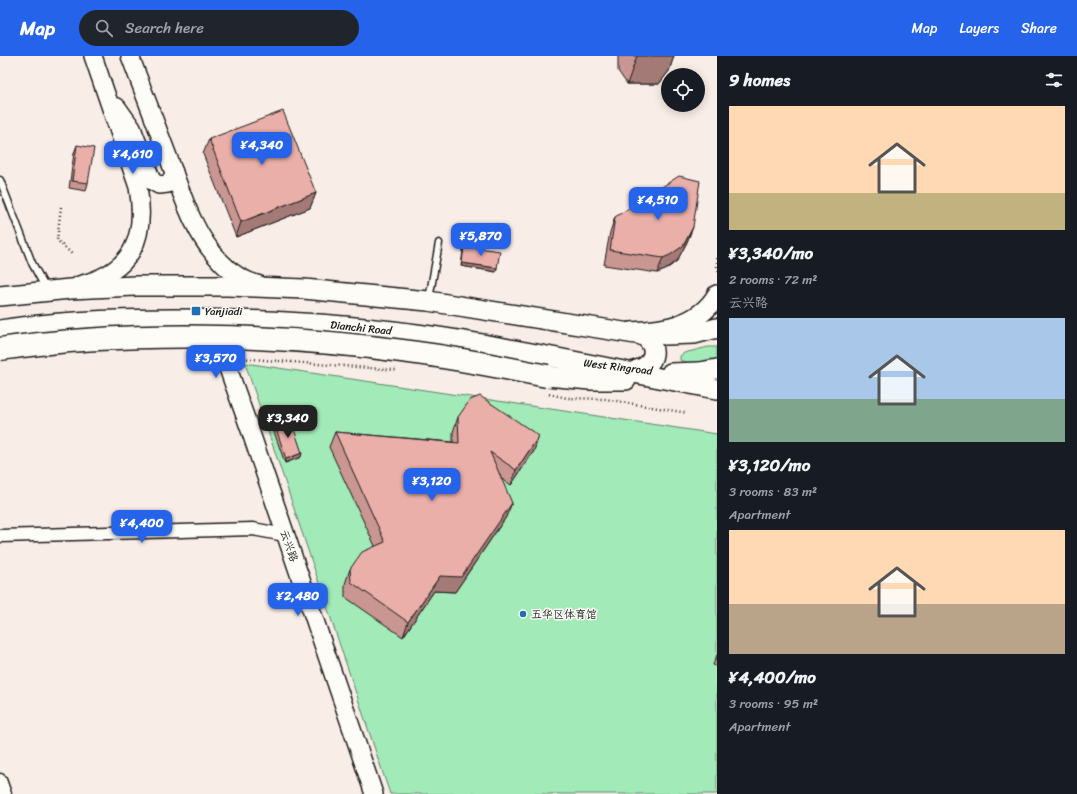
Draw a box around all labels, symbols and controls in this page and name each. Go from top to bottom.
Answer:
search box [79,10,359,46]
text: Map [20,12,55,45]
text: Search here [125,15,204,41]
text: Map [912,16,937,41]
text: Layers [959,16,999,41]
text: Share [1021,16,1057,41]
icon: search [93,17,115,39]
text: 9 homes [729,65,790,95]
map controls [661,68,705,112]
button: locate [661,68,705,112]
icon: filters [1043,69,1065,91]
pin: ¥4,340 [229,132,295,166]
icon: home [861,132,933,204]
text: ¥4,340 [241,133,283,156]
pin: ¥4,610 [100,141,166,175]
text: ¥4,610 [113,142,153,165]
pin: ¥4,510 [625,187,691,221]
text: ¥4,510 [638,188,678,211]
pin: ¥5,870 [448,223,514,257]
text: ¥5,870 [460,224,502,247]
text: ¥3,340/mo [729,238,813,268]
text: 2 rooms · 72 m² [729,268,817,291]
text: 云兴路 [729,291,768,314]
place label: Yanjiadi [205,302,243,321]
marker: Yanjiadi [190,305,202,317]
street label: Dianchi Road [329,315,394,341]
icon: home [861,344,933,416]
pin: ¥3,570 [183,345,249,379]
text: ¥3,570 [195,346,237,369]
street label: West Ringroad [582,353,655,381]
pin: ¥3,340 [255,405,321,439]
text: ¥3,340 [267,406,309,429]
text: ¥3,120/mo [729,450,810,480]
pin: ¥3,120 [399,468,465,502]
text: ¥3,120 [412,469,452,492]
text: 3 rooms · 83 m² [729,480,817,503]
text: Apartment [729,503,790,526]
pin: ¥4,400 [109,510,175,544]
text: ¥4,400 [120,511,164,534]
street label: 云兴路 [275,527,303,565]
icon: home [861,556,933,628]
pin: ¥2,480 [265,583,331,617]
text: ¥2,480 [277,584,319,607]
place label: 五华区体育馆 [531,605,597,624]
marker: 五华区体育馆 [518,609,528,619]
text: ¥4,400/mo [729,662,816,692]
text: 3 rooms · 95 m² [729,692,818,715]
text: Apartment [729,715,790,738]

